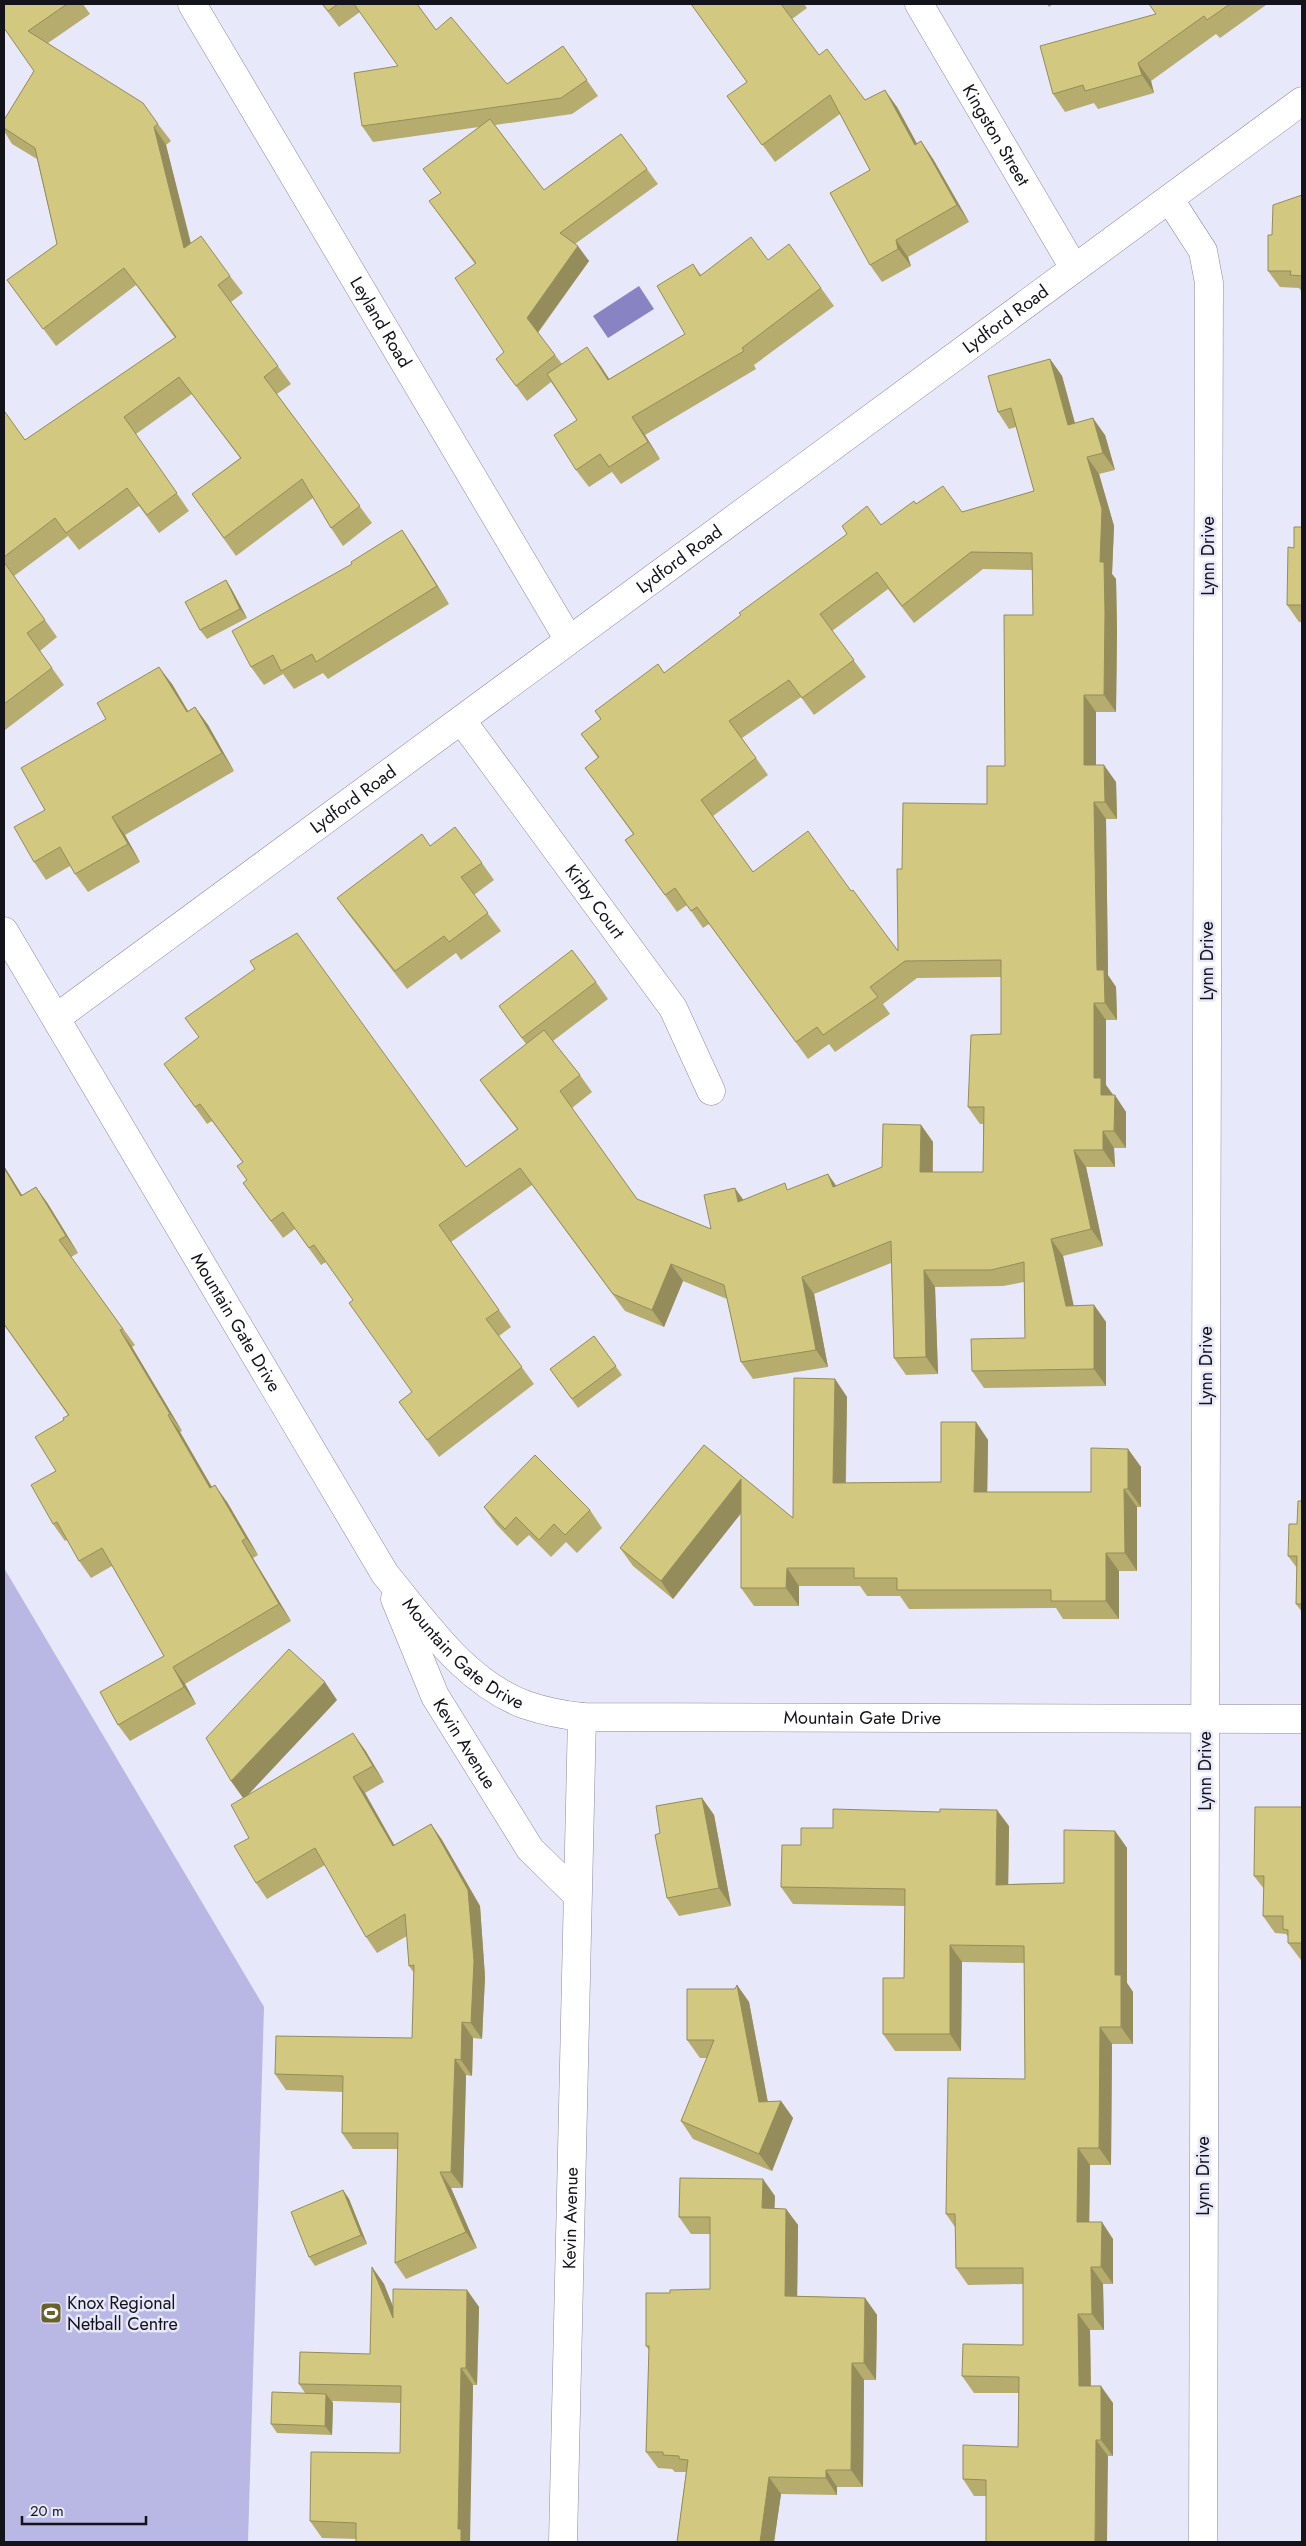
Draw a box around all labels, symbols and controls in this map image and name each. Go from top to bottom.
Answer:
street label: Kingston Street [956,79,1036,191]
street label: Leyland Road [344,272,418,373]
street label: Lydford Road [957,279,1054,360]
street label: Lynn Drive [1195,516,1221,596]
street label: Lydford Road [631,519,728,600]
street label: Lydford Road [305,759,402,840]
street label: Kirby Court [559,859,631,945]
street label: Lynn Drive [1194,921,1220,1001]
street label: Mountain Gate Drive [185,1248,287,1397]
street label: Lynn Drive [1193,1326,1219,1406]
street label: Mountain Gate Drive [396,1592,528,1716]
street label: Kevin Avenue [427,1693,503,1794]
street label: Mountain Gate Drive [783,1705,941,1731]
street label: Lynn Drive [1192,1731,1218,1811]
street label: Lynn Drive [1190,2136,1216,2216]
street label: Kevin Avenue [556,2167,585,2269]
place label: Knox Regional Netball Centre [67,2290,178,2337]
sports icon: Knox Regional Netball Centre [39,2301,63,2325]
scale bar [22,2494,146,2526]
text: 20 m [30,2500,64,2522]

